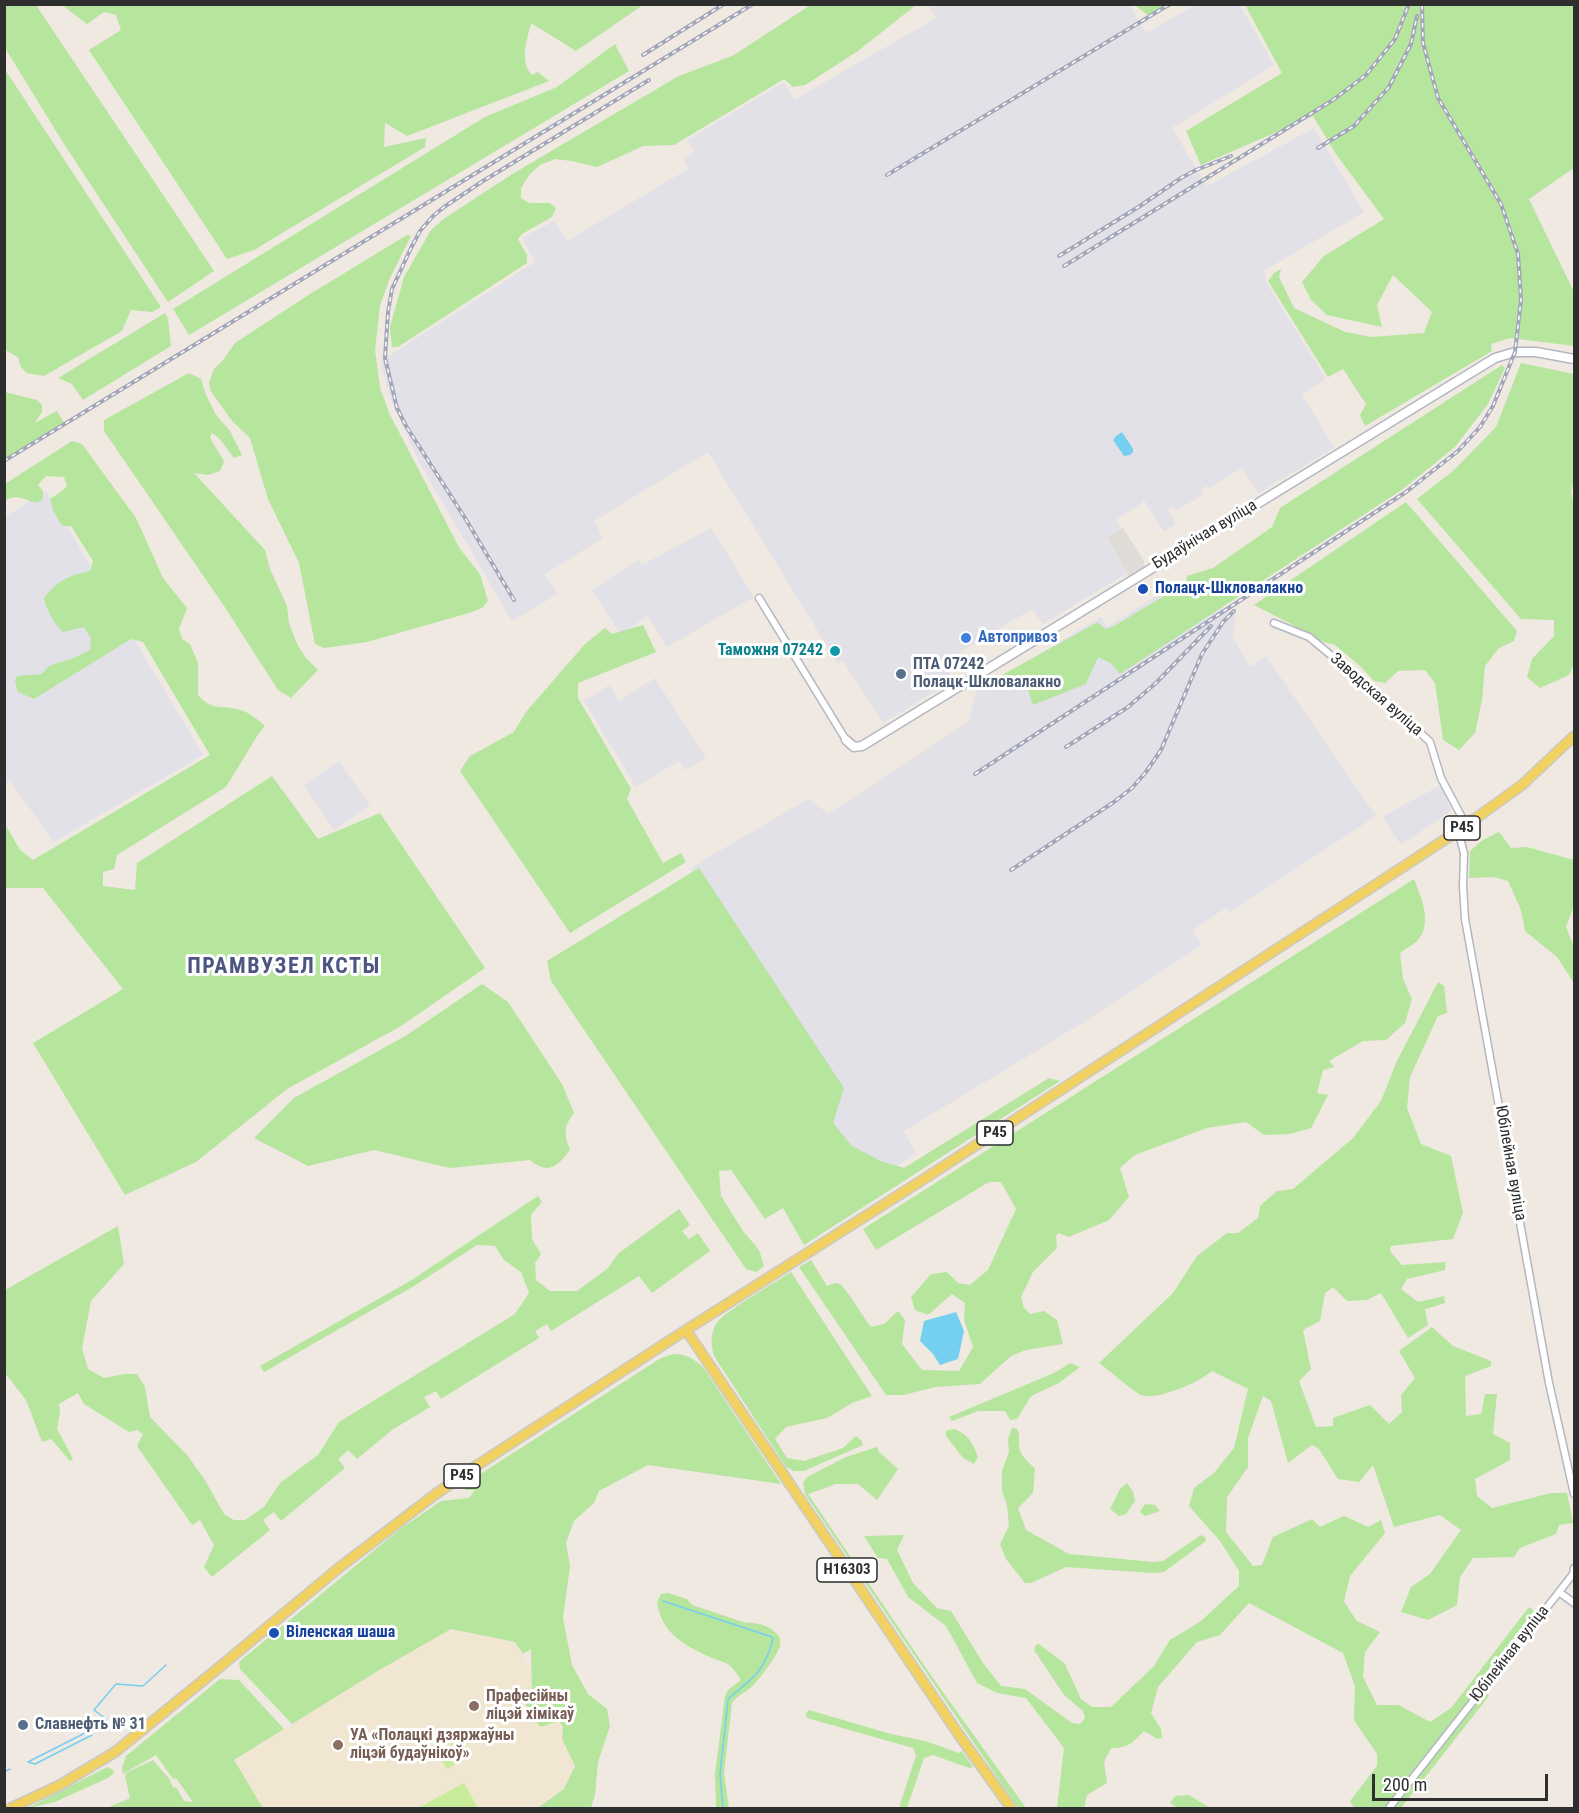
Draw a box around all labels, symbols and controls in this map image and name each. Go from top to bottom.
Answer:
street label: Будаўнічая вуліца [1149,496,1261,574]
place label: Полацк-Шкловалакно [1155,579,1303,599]
marker: Полацк-Шкловалакно [1136,582,1150,596]
place label: Автопривоз [978,628,1058,648]
marker: Автопривоз [959,631,973,645]
place label: Таможня 07242 [718,641,823,661]
marker: Таможня 07242 [828,644,842,658]
street label: Заводская вуліца [1326,650,1426,740]
place label: ПТА 07242 Полацк-Шкловалакно [913,655,1061,693]
marker: ПТА 07242 Полацк-Шкловалакно [894,667,908,681]
road number: Р45 [1444,816,1480,840]
district label: ПРАМВУЗЕЛ КСТЫ [187,954,381,980]
street label: Юбілейная вуліца [1490,1104,1530,1222]
road number: Р45 [977,1121,1013,1145]
road number: Р45 [444,1464,480,1488]
road number: Н16303 [817,1558,877,1582]
street label: Юбілейная вуліца [1466,1602,1554,1706]
place label: Віленская шаша [286,1623,395,1643]
marker: Віленская шаша [267,1626,281,1640]
place label: Прафесійны ліцэй хімікаў [486,1687,574,1725]
marker: Прафесійны ліцэй хімікаў [467,1699,481,1713]
place label: Славнефть № 31 [35,1715,146,1735]
marker: Славнефть № 31 [16,1718,30,1732]
place label: УА «Полацкі дзяржаўны ліцэй будаўнікоў» [350,1726,514,1764]
marker: УА «Полацкі дзяржаўны ліцэй будаўнікоў» [331,1738,345,1752]
scale bar [1375,1762,1550,1800]
text: 200 m [1383,1774,1427,1795]

